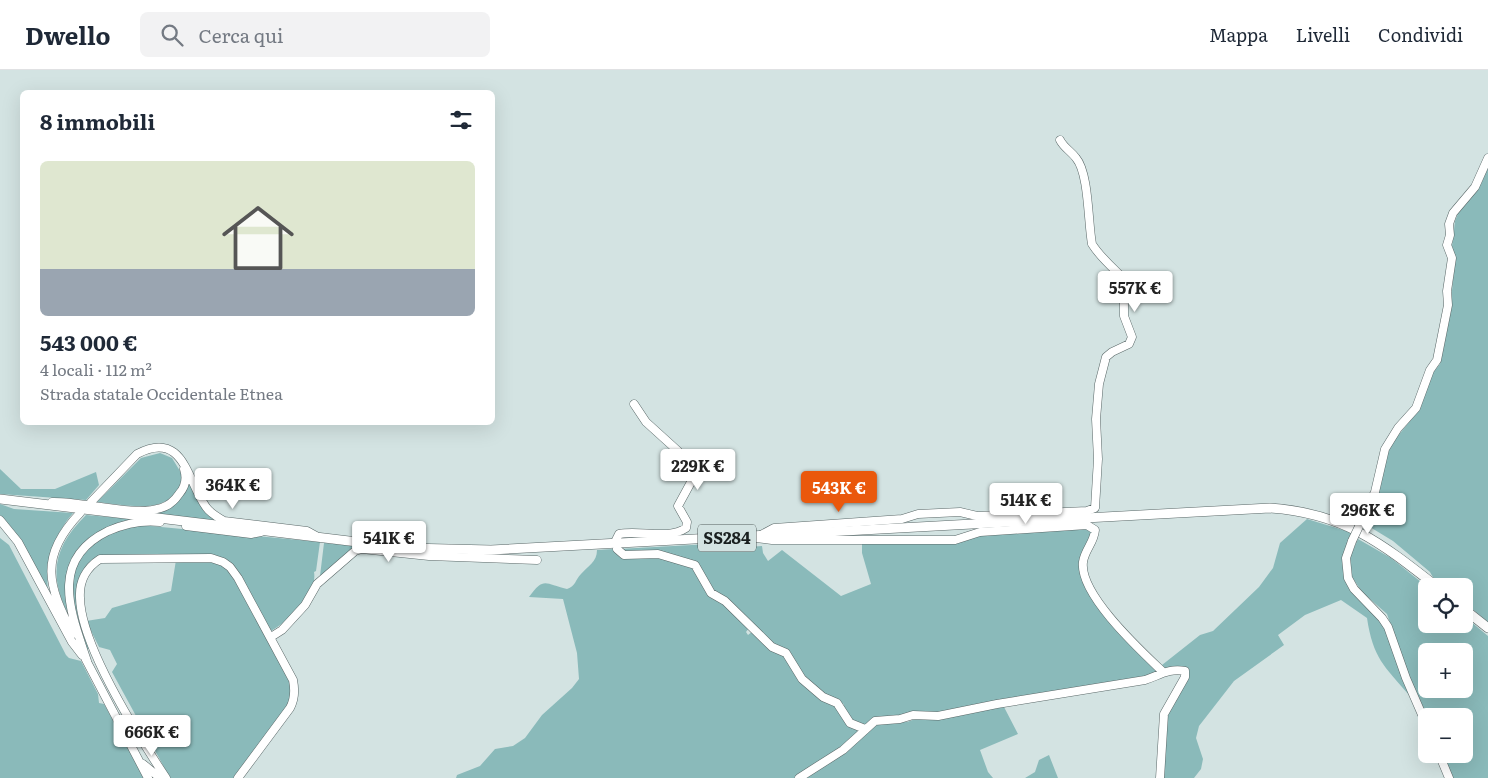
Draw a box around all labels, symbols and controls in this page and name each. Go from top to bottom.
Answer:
search box [140,12,490,57]
text: Dwello [25,17,110,52]
icon: search [158,21,186,49]
text: Cerca qui [198,21,283,49]
text: Mappa [1209,21,1268,48]
text: Livelli [1296,21,1350,48]
text: Condividi [1378,21,1463,48]
text: 8 immobili [40,105,155,136]
icon: filters [447,106,475,134]
icon: home [213,193,303,283]
pin: 557K € [1094,270,1176,313]
text: 557K € [1109,275,1161,299]
text: 543 000 € [40,326,138,357]
text: 4 locali · 112 m² [40,357,152,381]
text: Strada statale Occidentale Etnea [40,381,283,405]
pin: 229K € [657,448,739,491]
text: 229K € [671,453,725,477]
pin: 364K € [192,468,274,510]
pin: 543K € [798,470,880,513]
text: 364K € [206,472,260,496]
text: 543K € [812,475,866,499]
pin: 514K € [985,482,1067,525]
text: 514K € [1000,487,1052,511]
pin: 296K € [1327,492,1409,535]
text: 296K € [1341,497,1395,521]
pin: 541K € [348,520,430,563]
road number: SS284 [698,524,756,552]
text: 541K € [363,525,415,549]
map controls [1418,578,1473,763]
button: locate [1418,578,1473,633]
button: + [1418,643,1473,698]
button: − [1418,708,1473,763]
pin: 666K € [111,714,193,757]
text: 666K € [125,719,179,743]

